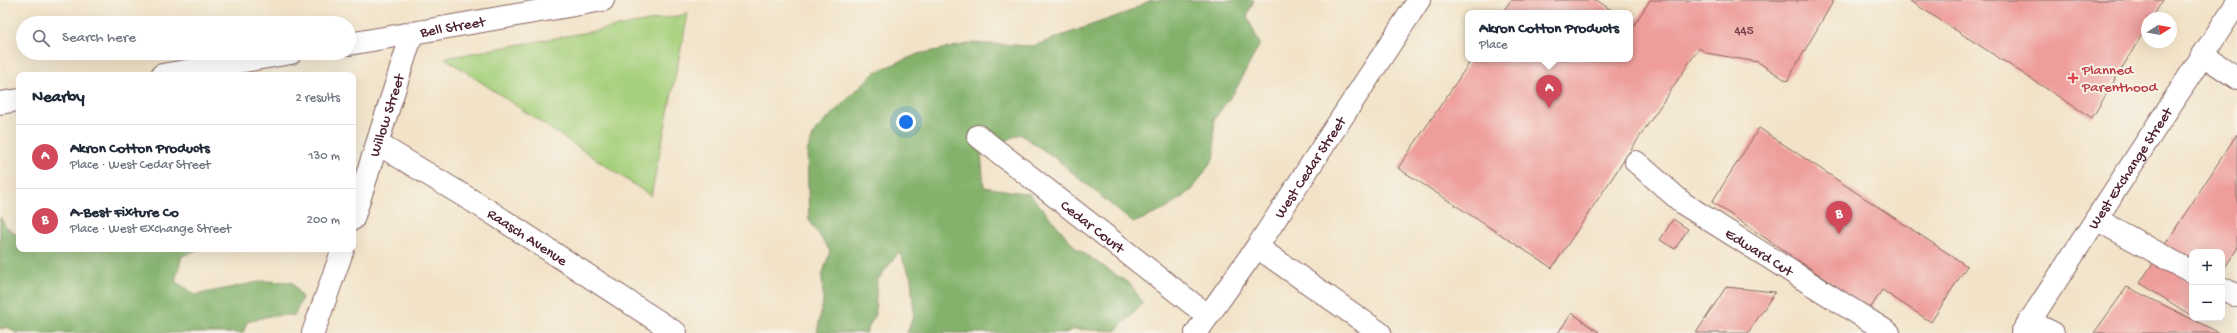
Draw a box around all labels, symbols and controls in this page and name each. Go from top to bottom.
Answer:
popup [1465,10,1633,62]
north arrow [2141,12,2177,48]
street label: Bell Street [418,13,489,43]
search box [16,16,356,60]
text: Akron Cotton Products [1479,20,1619,38]
house number: 445 [1734,24,1754,39]
icon: search [30,27,52,49]
text: Search here [62,29,136,47]
text: Place [1479,38,1507,53]
place label: Planned Parenthood [2081,62,2159,97]
street label: Willow Street [366,70,410,159]
marker: Planned Parenthood [2067,72,2079,84]
pin: A [1536,75,1562,108]
text: Nearby [32,88,85,108]
text: 2 results [295,91,340,106]
street label: West Exchange Street [2085,103,2178,233]
your location [896,112,916,132]
street label: West Cedar Street [1271,112,1352,222]
text: Akron Cotton Products [70,140,210,158]
text: A [41,149,49,164]
text: 130 m [308,149,340,164]
text: Place · West Cedar Street [70,158,211,173]
street label: Cedar Court [1056,197,1129,259]
pin: B [1826,201,1852,234]
text: A-Best Fixture Co [70,204,179,222]
street label: Raasch Avenue [483,205,570,271]
text: B [42,213,48,228]
text: 200 m [307,213,340,228]
text: Place · West Exchange Street [70,222,231,237]
street label: Edward Cut [1721,225,1797,282]
map controls [2189,249,2225,321]
button: + [2189,249,2225,285]
button: − [2189,285,2225,321]

